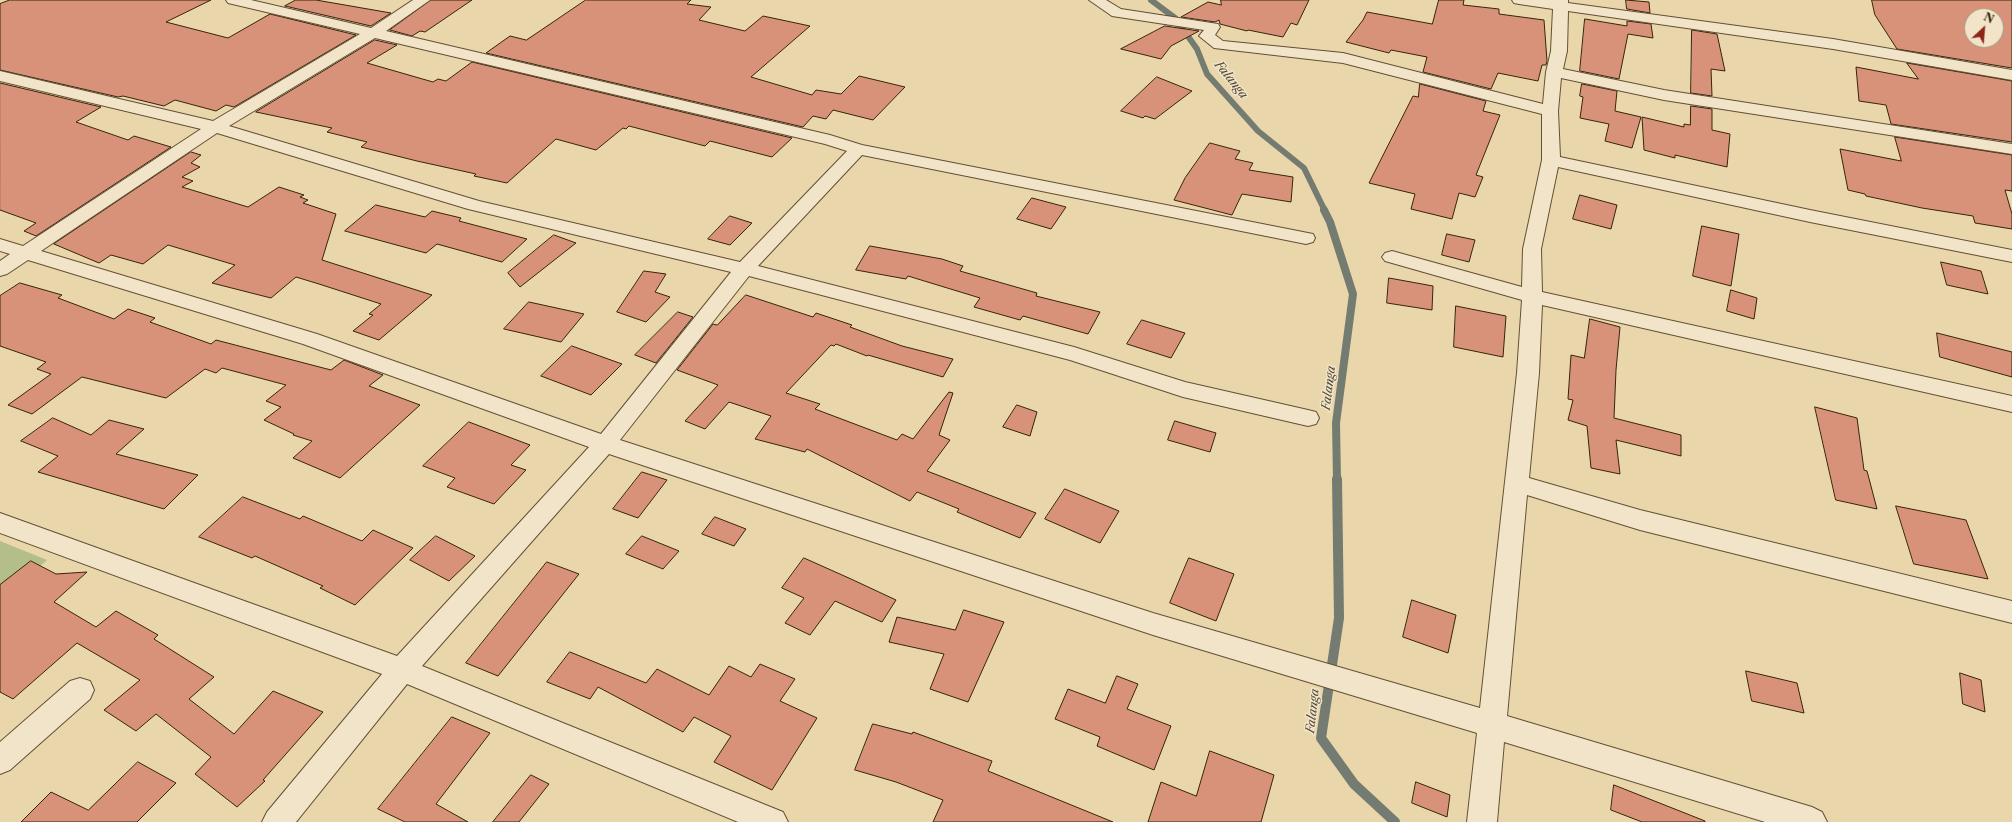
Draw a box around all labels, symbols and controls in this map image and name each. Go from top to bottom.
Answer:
north arrow [1964,8,2004,48]
text: N [1981,10,1996,27]
water label: Falanga [1211,58,1251,102]
water label: Falanga [1319,365,1339,411]
water label: Falanga [1304,688,1322,734]

